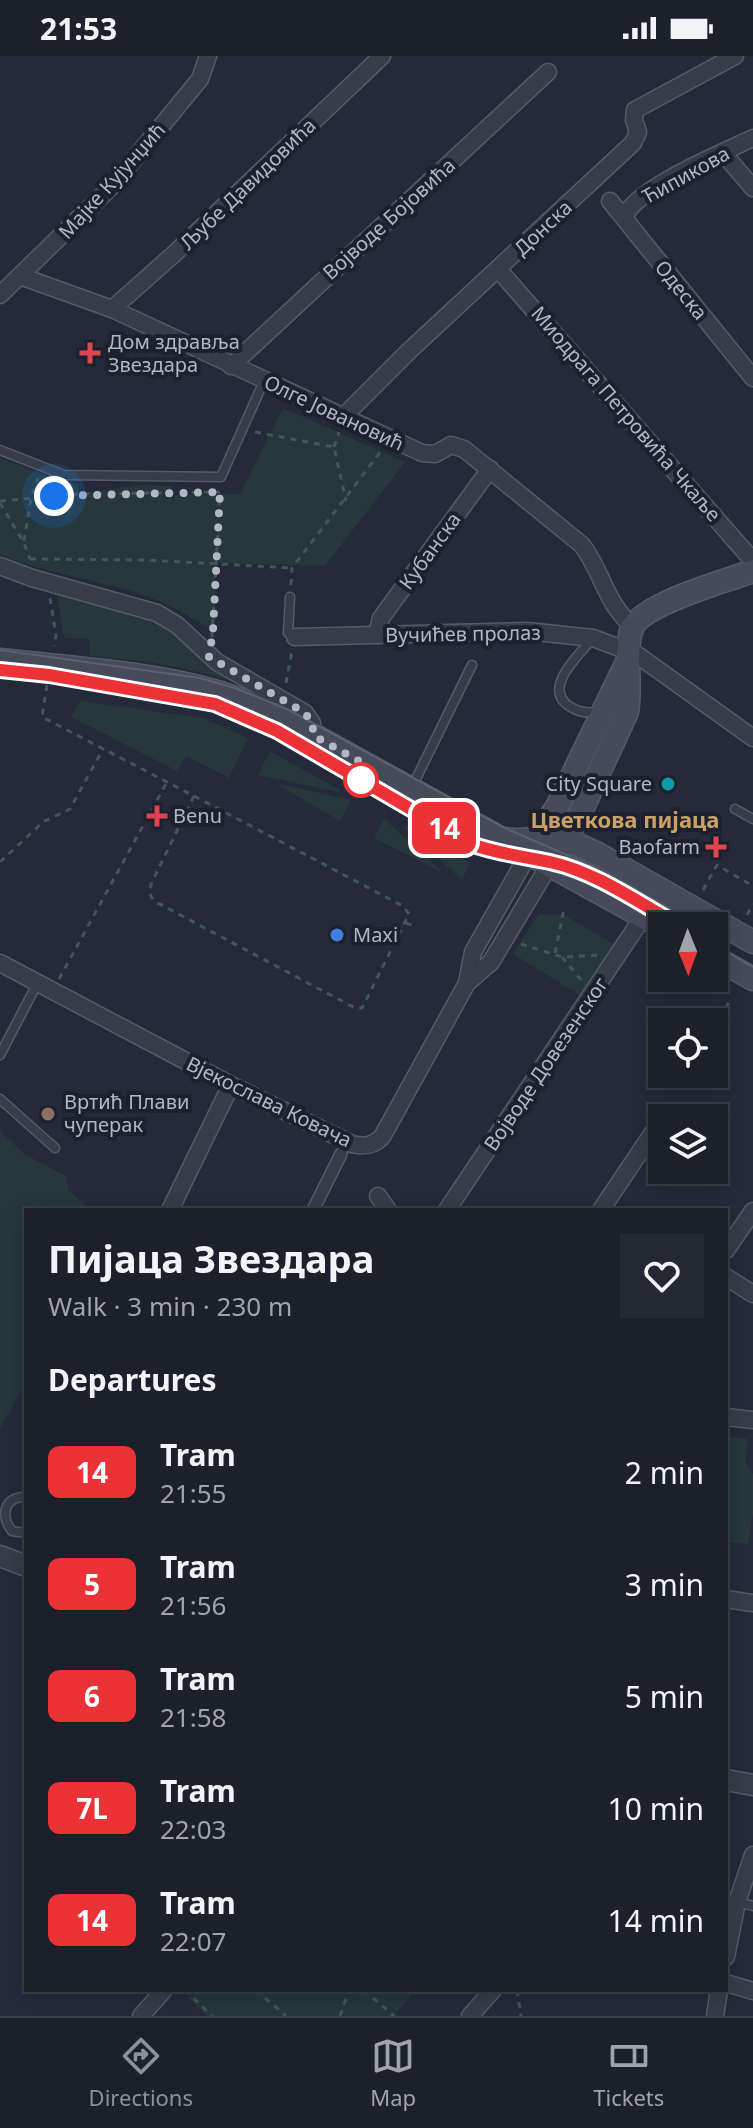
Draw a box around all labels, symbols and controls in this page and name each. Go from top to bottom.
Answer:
text: 21:53 [40,8,117,49]
street label: Љубе Давидовића [174,112,321,255]
street label: Мајке Кујунџић [52,117,171,245]
street label: Ћипикова [637,140,734,210]
street label: Војводе Бојовића [317,152,461,285]
street label: Донска [508,194,577,261]
street label: Одеска [649,254,714,325]
street label: Миодрага Петровића Чкаље [525,300,727,527]
place label: Дом здравља Звездара [108,328,240,378]
marker: Дом здравља Звездара [79,342,101,364]
street label: Олге Јовановић [260,368,409,457]
your location [34,476,74,516]
street label: Кубанска [393,507,467,595]
street label: Вучићев пролаз [385,619,541,648]
unlabelled marker [344,763,378,797]
place label: City Square [546,770,652,797]
marker: City Square [659,775,677,793]
place label: Benu [173,802,222,829]
line badge: 14 [408,802,480,854]
district label: Цветкова пијаца [531,804,719,834]
marker: Benu [148,807,166,825]
text: 14 [428,809,460,847]
place label: Baofarm [619,833,700,860]
marker: Baofarm [707,838,725,856]
north arrow [648,912,728,992]
map controls [648,912,728,1184]
place label: Maxi [353,921,398,948]
marker: Maxi [328,926,346,944]
street label: Војводе Довезенског [477,971,614,1156]
button: locate [648,1008,728,1088]
street label: Вјекослава Ковача [182,1050,356,1153]
place label: Вртић Плави чуперак [64,1088,189,1138]
button: layers [648,1104,728,1184]
marker: Вртић Плави чуперак [39,1105,57,1123]
text: Пијаца Звездара [48,1232,374,1284]
button: heart [620,1234,704,1318]
text: Walk · 3 min · 230 m [48,1288,292,1324]
text: Departures [48,1359,217,1400]
text: Tram [160,1434,236,1475]
text: 2 min [625,1452,704,1493]
text: 14 [76,1453,108,1491]
text: 21:55 [160,1475,226,1511]
text: Tram [160,1546,236,1587]
text: 3 min [625,1564,704,1605]
text: 5 [84,1565,100,1603]
text: 21:56 [160,1587,226,1623]
text: Tram [160,1658,236,1699]
text: 5 min [625,1676,704,1717]
text: 6 [84,1677,100,1715]
text: 21:58 [160,1699,226,1735]
text: Tram [160,1770,236,1811]
text: 10 min [608,1788,704,1829]
text: 7L [76,1789,108,1827]
text: 22:03 [160,1811,226,1847]
text: Tram [160,1882,236,1923]
text: 14 min [608,1900,704,1941]
text: 14 [76,1901,108,1939]
text: 22:07 [160,1923,226,1959]
tab: Directions [89,2034,193,2112]
tab: Map [370,2034,416,2112]
tab: Tickets [593,2034,664,2112]

